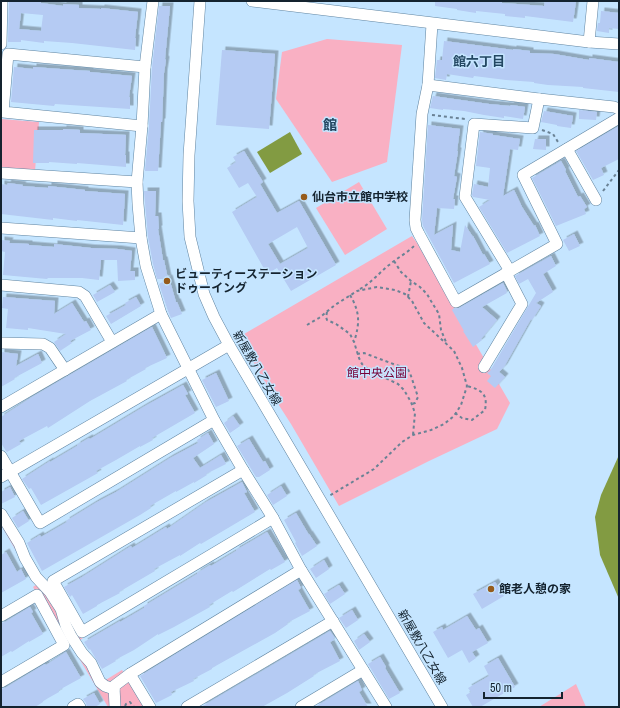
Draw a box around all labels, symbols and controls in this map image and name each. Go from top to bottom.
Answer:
district label: 館六丁目 [453,53,505,70]
district label: 館 [323,116,337,134]
place label: 仙台市立館中学校 [312,189,408,205]
marker: 仙台市立館中学校 [299,192,309,202]
place label: ビューティーステーション ドゥーイング [175,266,317,296]
marker: ビューティーステーション ドゥーイング [162,276,172,286]
street label: 新屋敷八乙女線 [229,328,285,408]
park label: 館中央公園 [347,365,407,381]
place label: 館老人憩の家 [499,581,571,597]
marker: 館老人憩の家 [486,584,496,594]
street label: 新屋敷八乙女線 [394,607,450,687]
scale bar [484,674,562,700]
text: 50 m [490,680,512,696]

